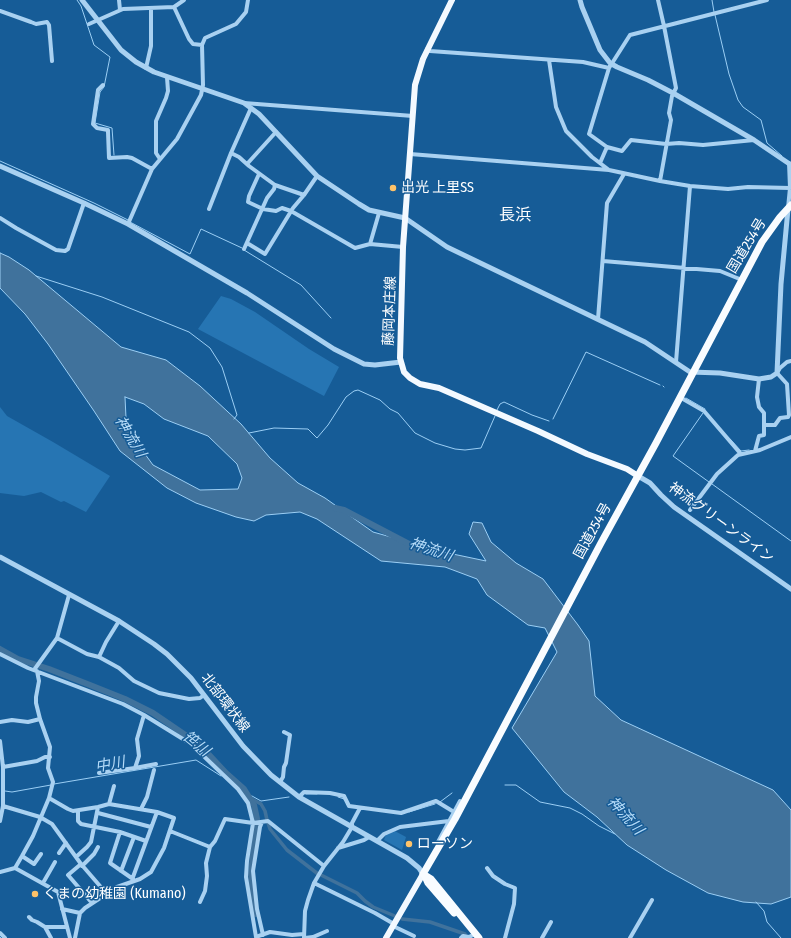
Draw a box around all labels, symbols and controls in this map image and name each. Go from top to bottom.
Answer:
place label: 出光 上里SS [401,180,474,196]
marker: 出光 上里SS [388,183,398,193]
district label: 長浜 [499,206,531,226]
street label: 国道254号 [724,215,770,277]
street label: 藤岡本庄線 [380,276,400,346]
water label: 神流川 [111,413,149,461]
street label: 神流グリーンライン [665,479,777,567]
street label: 国道254号 [571,500,615,562]
water label: 神流川 [407,534,455,566]
street label: 北部環状線 [197,670,253,736]
water label: 笹川 [179,728,213,760]
water label: 中川 [94,754,126,776]
water label: 神流川 [603,793,647,839]
place label: ローソン [417,836,473,852]
marker: ローソン [404,839,414,849]
place label: くまの幼稚園 (Kumano) [43,886,186,902]
marker: くまの幼稚園 (Kumano) [30,889,40,899]

